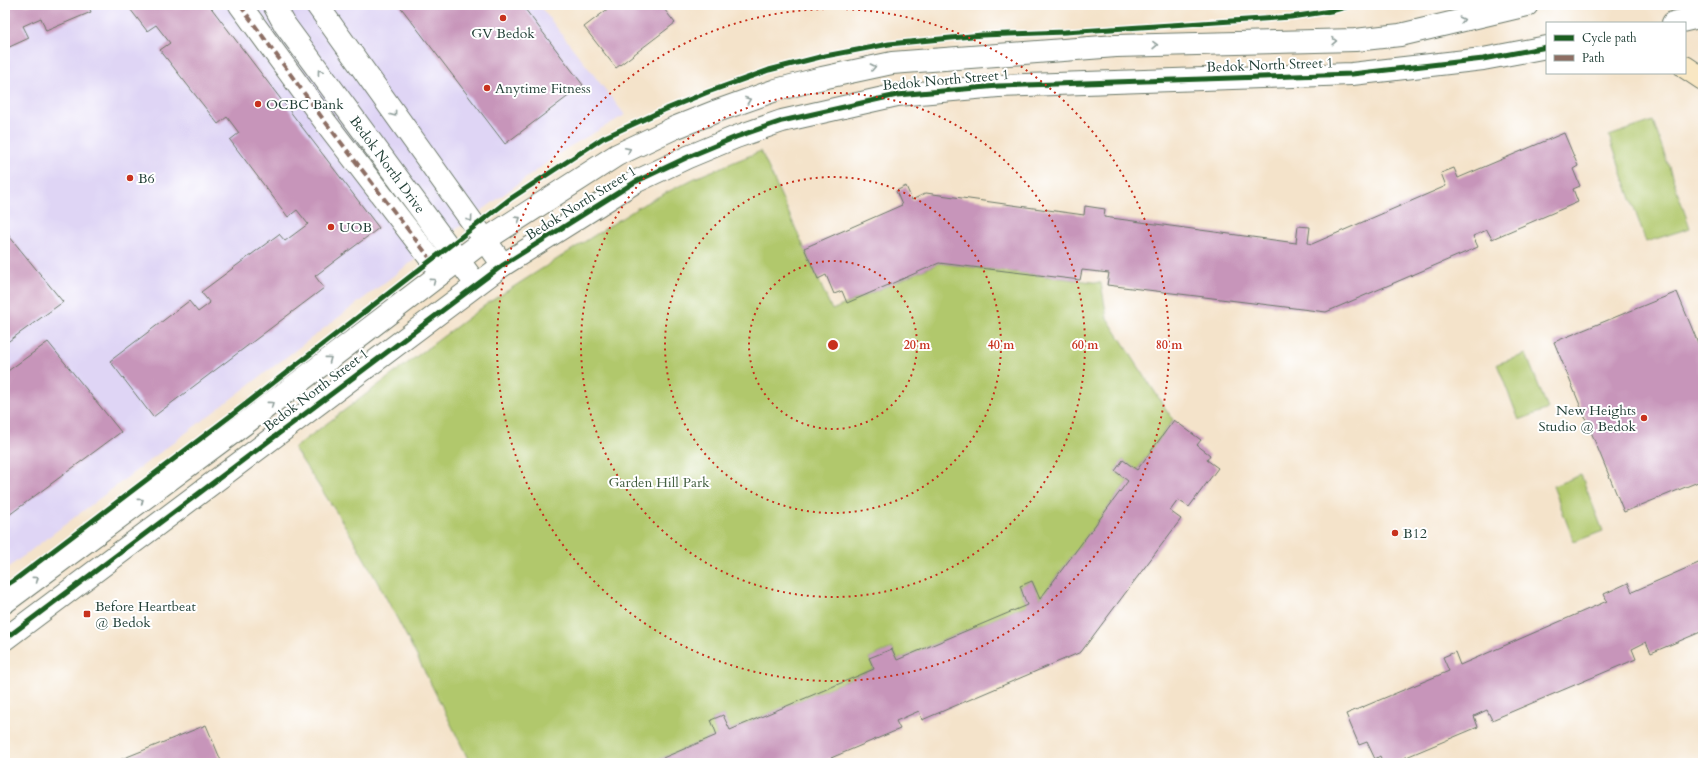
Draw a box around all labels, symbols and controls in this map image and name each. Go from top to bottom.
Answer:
marker: GV Bedok [498,13,508,23]
one-way arrow [1459,17,1465,25]
legend [1546,22,1686,74]
place label: GV Bedok [471,24,535,43]
text: Cycle path [1582,30,1637,46]
one-way arrow [1331,37,1337,45]
one-way arrow [1152,41,1158,50]
text: Path [1582,50,1605,66]
street label: Bedok North Street 1 [1206,53,1334,77]
one-way arrow [870,64,877,72]
street label: Bedok North Street 1 [882,65,1010,95]
one-way arrow [318,69,325,76]
place label: Anytime Fitness [495,79,591,98]
marker: Anytime Fitness [482,83,492,93]
place label: OCBC Bank [266,95,344,114]
one-way arrow [744,96,751,104]
marker: OCBC Bank [253,99,263,109]
one-way arrow [389,110,397,117]
street label: Bedok North Drive [346,112,430,217]
one-way arrow [624,147,631,155]
street label: Bedok North Street 1 [522,161,640,245]
place label: B6 [138,169,155,188]
marker: B6 [125,173,135,183]
one-way arrow [465,215,472,222]
one-way arrow [514,216,521,224]
place label: UOB [339,218,372,237]
marker: UOB [326,222,336,232]
one-way arrow [429,278,436,285]
text: 20 m [904,337,931,353]
text: 40 m [988,337,1015,353]
text: 60 m [1072,337,1099,353]
text: 80 m [1156,337,1183,353]
centre of rings [826,338,840,352]
street label: Bedok North Street 1 [259,344,373,436]
one-way arrow [325,357,332,364]
one-way arrow [266,401,273,408]
place label: New Heights Studio @ Bedok [1538,401,1637,436]
marker: New Heights Studio @ Bedok [1639,413,1649,423]
park label: Garden Hill Park [608,473,710,492]
one-way arrow [136,499,143,506]
place label: B12 [1403,524,1427,543]
marker: B12 [1390,528,1400,538]
one-way arrow [32,577,39,584]
place label: Before Heartbeat @ Bedok [95,597,196,632]
marker: Before Heartbeat @ Bedok [82,609,92,619]

